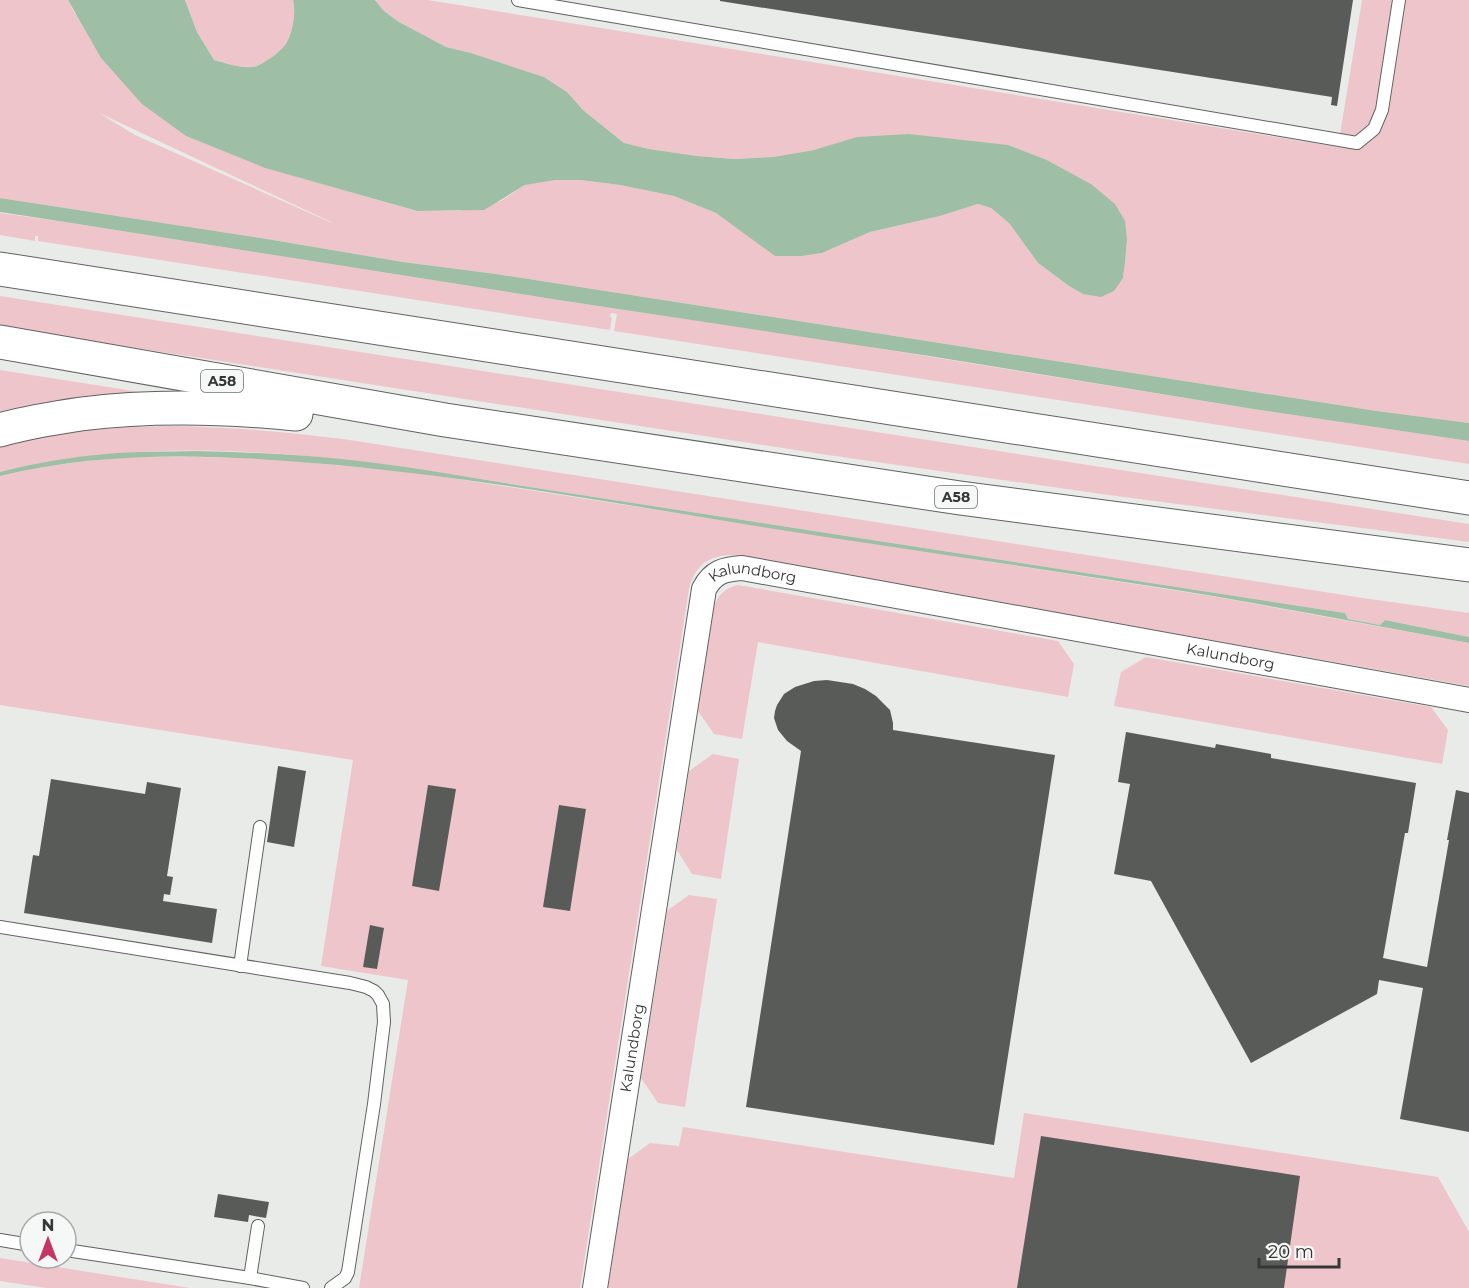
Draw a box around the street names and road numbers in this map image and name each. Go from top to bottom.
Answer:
road number: A58 [201,370,243,392]
road number: A58 [935,486,977,508]
street label: Kalundborg [704,558,798,587]
street label: Kalundborg [1185,639,1276,674]
street label: Kalundborg [616,1002,648,1093]

